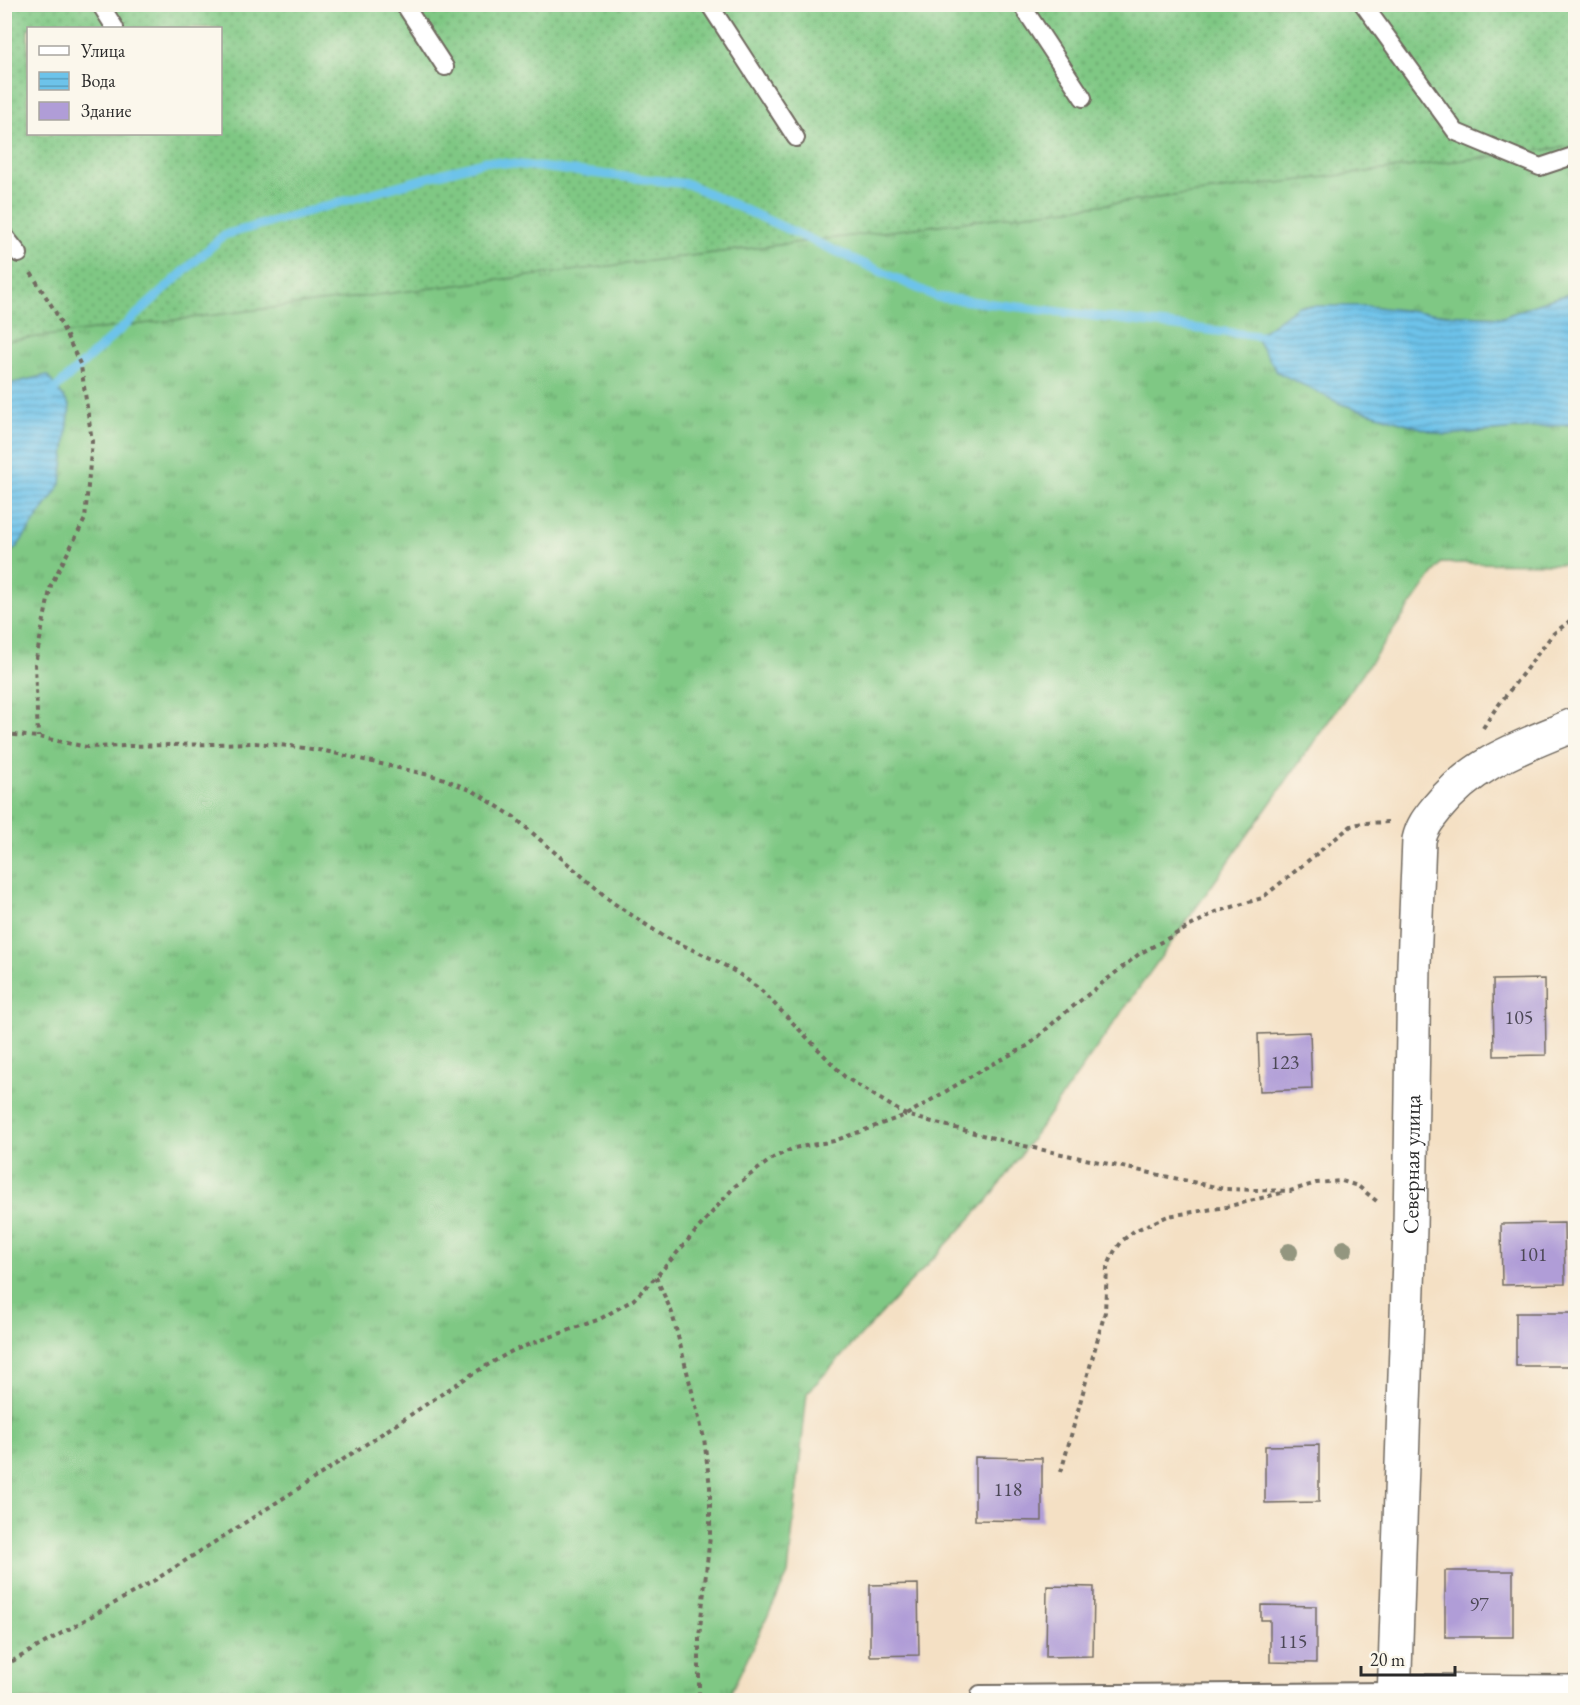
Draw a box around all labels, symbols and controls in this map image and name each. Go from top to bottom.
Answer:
legend [27,27,222,135]
text: Улица [80,39,126,62]
text: Вода [81,69,116,92]
text: Здание [81,99,131,122]
house number: 105 [1505,1004,1533,1030]
house number: 123 [1271,1049,1299,1075]
street label: Северная улица [1395,1094,1427,1234]
house number: 101 [1519,1241,1547,1267]
house number: 118 [994,1476,1022,1502]
house number: 97 [1469,1591,1489,1617]
house number: 115 [1279,1628,1307,1654]
scale bar [1361,1639,1456,1677]
text: 20 m [1370,1648,1405,1671]

